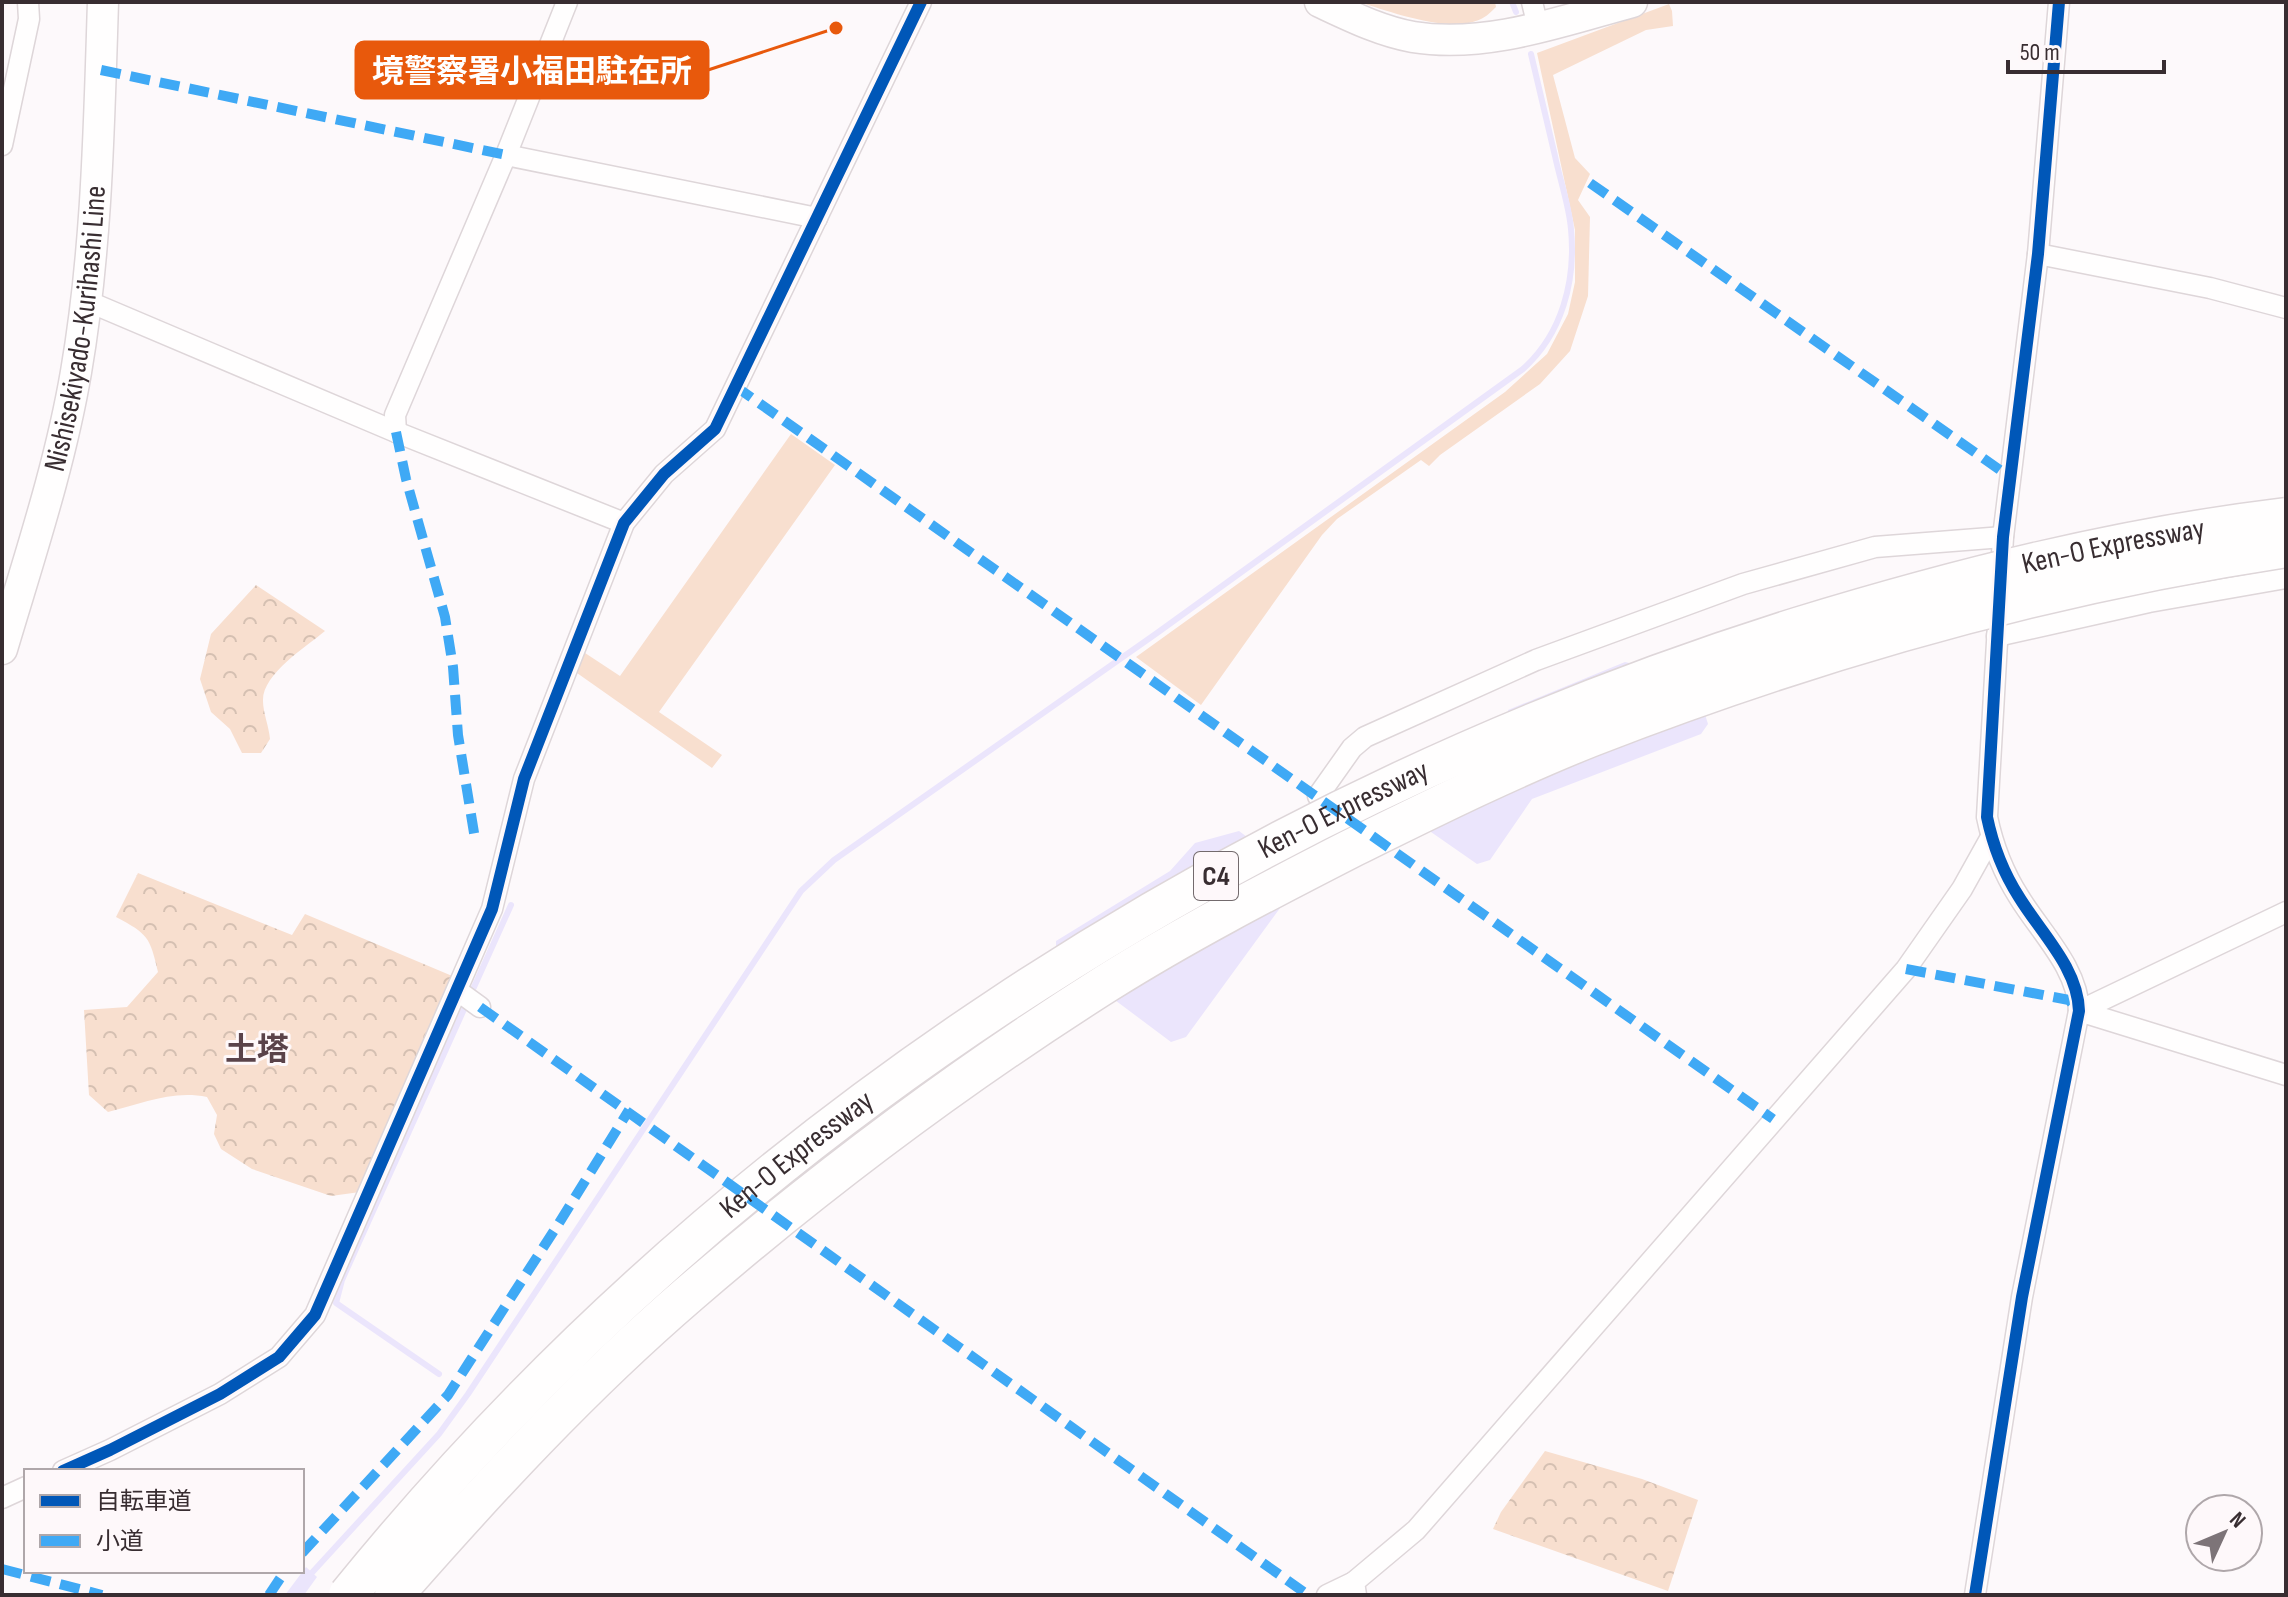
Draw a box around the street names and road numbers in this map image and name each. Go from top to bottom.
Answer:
street label: Nishisekiyado-Kurihashi Line [37,185,114,475]
street label: Ken-O Expressway [2018,511,2208,583]
street label: Ken-O Expressway [1252,753,1435,867]
road number: C4 [1194,852,1238,900]
street label: Ken-O Expressway [713,1083,881,1226]

